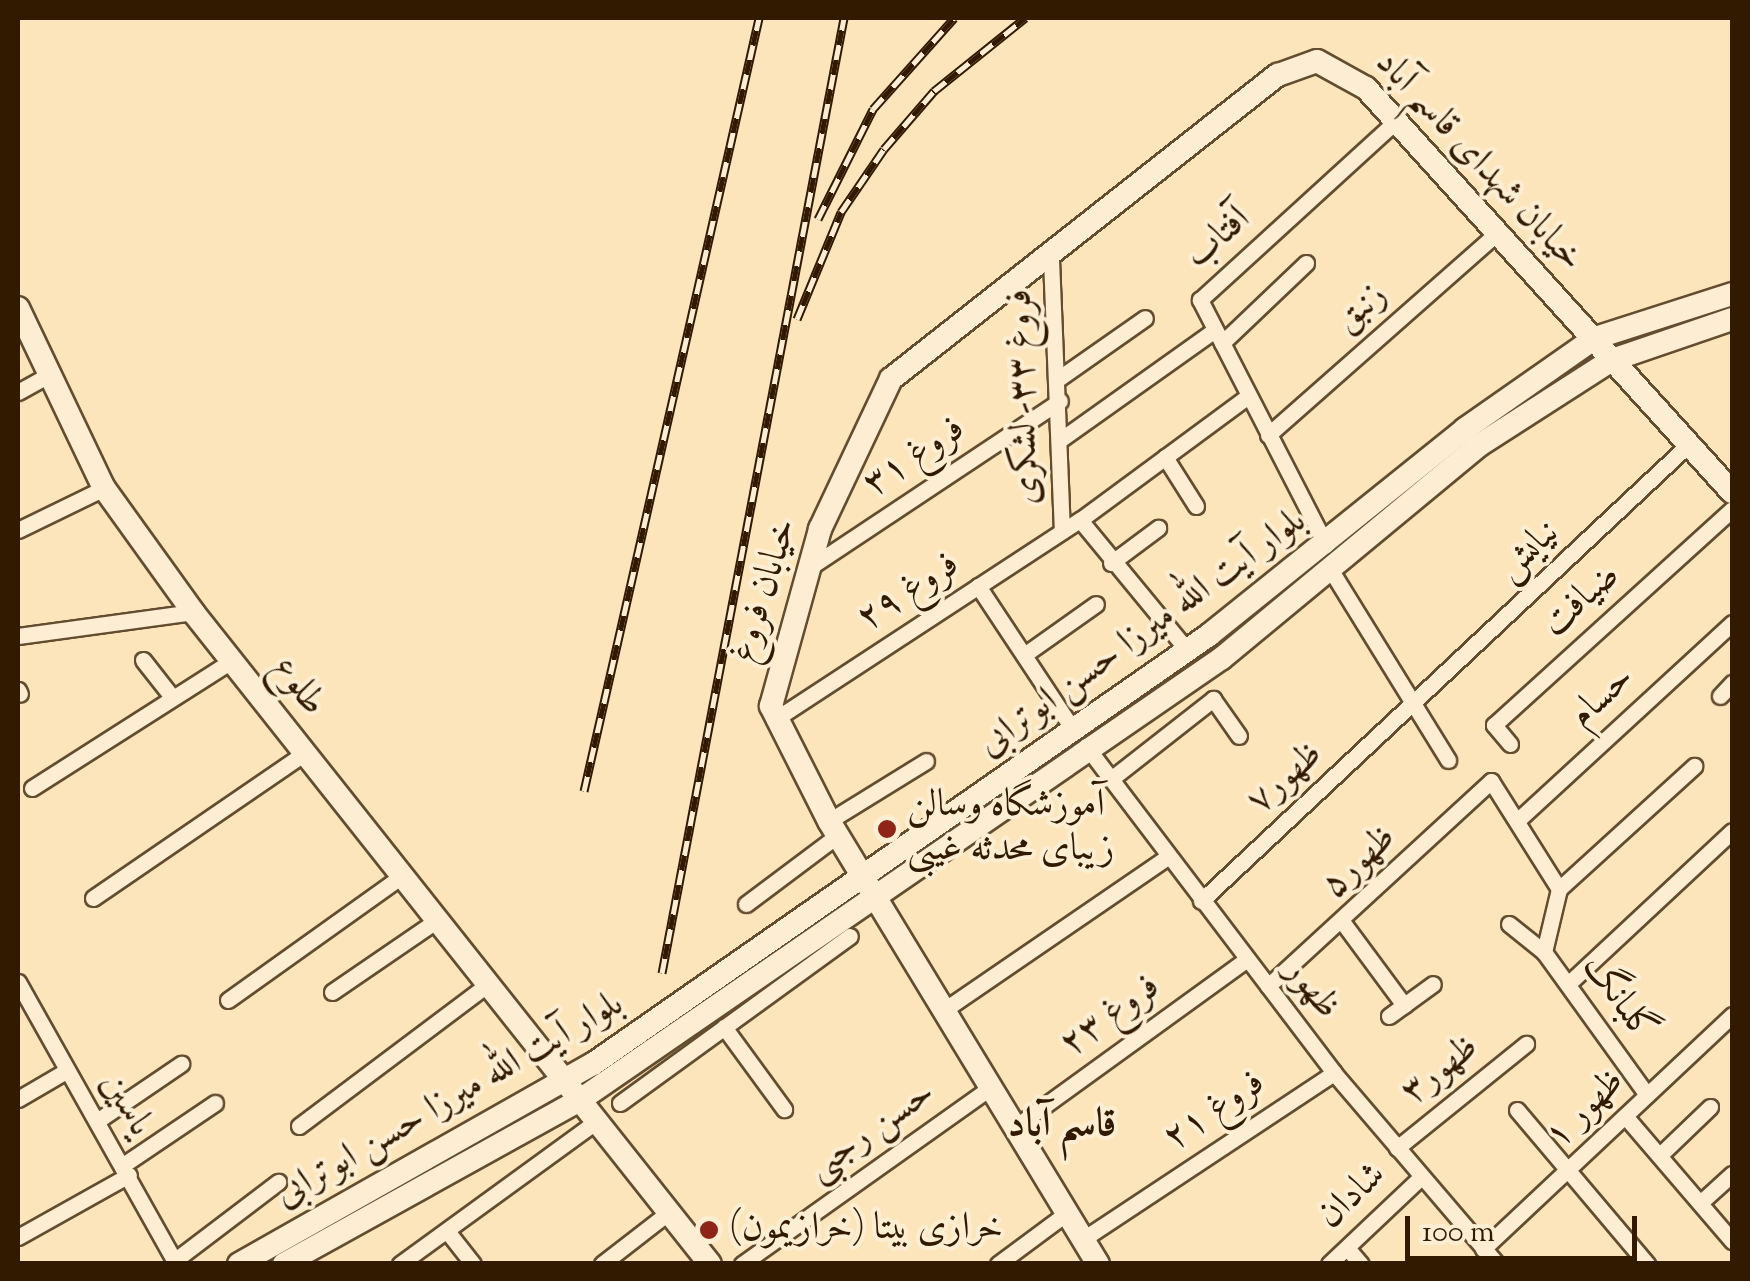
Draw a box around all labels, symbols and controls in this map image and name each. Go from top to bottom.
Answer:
street label: خیابان شهدای قاسم آباد [1364,42,1592,282]
street label: آفتاب [1177,198,1261,280]
street label: زنبق [1326,274,1398,344]
street label: فروغ ۳۳- لشکری [998,288,1052,506]
street label: فروغ ۳۱ [856,408,974,508]
street label: بلوار آیت الله میرزا حسن ابوترابی [970,500,1316,768]
street label: نيايش [1488,511,1570,593]
street label: خیابان فروغ [722,513,810,669]
street label: فروغ ۲۹ [849,543,969,643]
street label: ضیافت [1534,554,1630,648]
street label: طلوع [259,648,335,726]
street label: حسام [1561,657,1645,739]
street label: ظهور۷ [1238,733,1334,825]
place label: آموزشگاه وسالن زیبای محدثه غیبی [907,784,1114,874]
street label: ظهور۵ [1313,816,1407,910]
marker: آموزشگاه وسالن زیبای محدثه غیبی [876,818,898,840]
street label: گلبانگ [1571,946,1665,1052]
street label: ظهور [1273,950,1349,1030]
street label: فروغ ۲۳ [1052,965,1170,1069]
street label: بلوار آیت الله میرزا حسن ابوترابی [268,983,632,1219]
street label: ظهور۳ [1393,1026,1489,1116]
street label: ظهور ۱ [1536,1060,1636,1160]
street label: فروغ ۲۱ [1156,1062,1274,1162]
street label: یاسین [88,1065,162,1145]
street label: حسن رجبی [799,1072,945,1192]
district label: قاسم آباد [1007,1102,1117,1150]
street label: شادان [1309,1154,1397,1240]
scale bar [1410,1196,1642,1258]
place label: خرازی بیتا (خرازیمون) [729,1207,1003,1253]
text: 100 m [1422,1212,1495,1255]
marker: خرازی بیتا (خرازیمون) [698,1219,720,1241]

